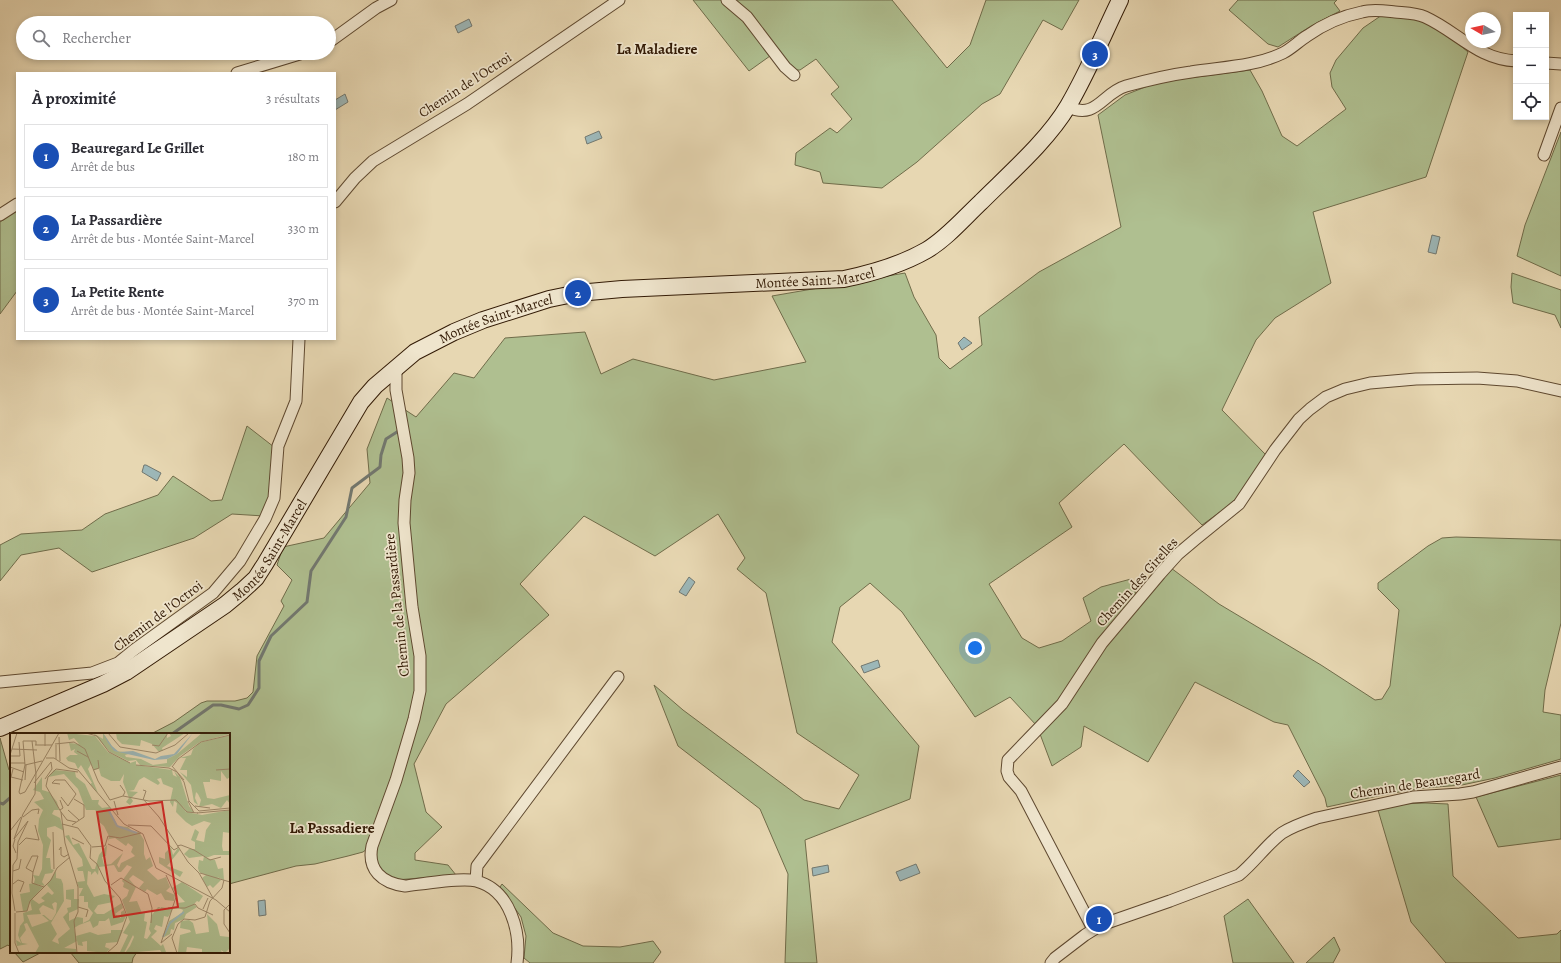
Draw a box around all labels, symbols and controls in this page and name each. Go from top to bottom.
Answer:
north arrow [1465,12,1501,48]
map controls [1513,12,1549,120]
button: + [1513,12,1549,48]
search box [16,16,336,60]
icon: search [30,27,52,49]
text: Rechercher [62,28,131,48]
district label: La Maladiere [616,39,698,59]
pin: 3 [1082,39,1108,69]
street label: Chemin de l'Octroi [415,48,515,122]
button: − [1513,48,1549,84]
button: locate [1513,84,1549,120]
text: À proximité [32,87,116,110]
text: 3 résultats [266,90,320,107]
text: Beauregard Le Grillet [71,138,204,158]
text: 1 [44,148,48,165]
text: 180 m [288,148,319,165]
text: Arrêt de bus [71,158,135,175]
text: La Passardière [71,210,162,230]
text: 2 [43,220,49,237]
text: 330 m [288,220,319,237]
text: Arrêt de bus · Montée Saint-Marcel [71,230,254,247]
street label: Montée Saint-Marcel [755,262,877,292]
pin: 2 [565,278,591,308]
text: La Petite Rente [71,282,164,302]
street label: Montée Saint-Marcel [435,289,555,348]
text: 3 [43,292,49,309]
text: 370 m [288,292,319,309]
text: Arrêt de bus · Montée Saint-Marcel [71,302,254,319]
street label: Montée Saint-Marcel [228,495,311,605]
street label: Chemin de la Passardière [380,532,414,678]
street label: Chemin des Girelles [1092,533,1182,631]
street label: Chemin de l'Octroi [109,576,207,656]
your location [965,638,985,658]
inset map [10,733,230,953]
street label: Chemin de Beauregard [1349,764,1482,804]
district label: La Passadiere [289,818,375,838]
pin: 1 [1086,904,1112,934]

